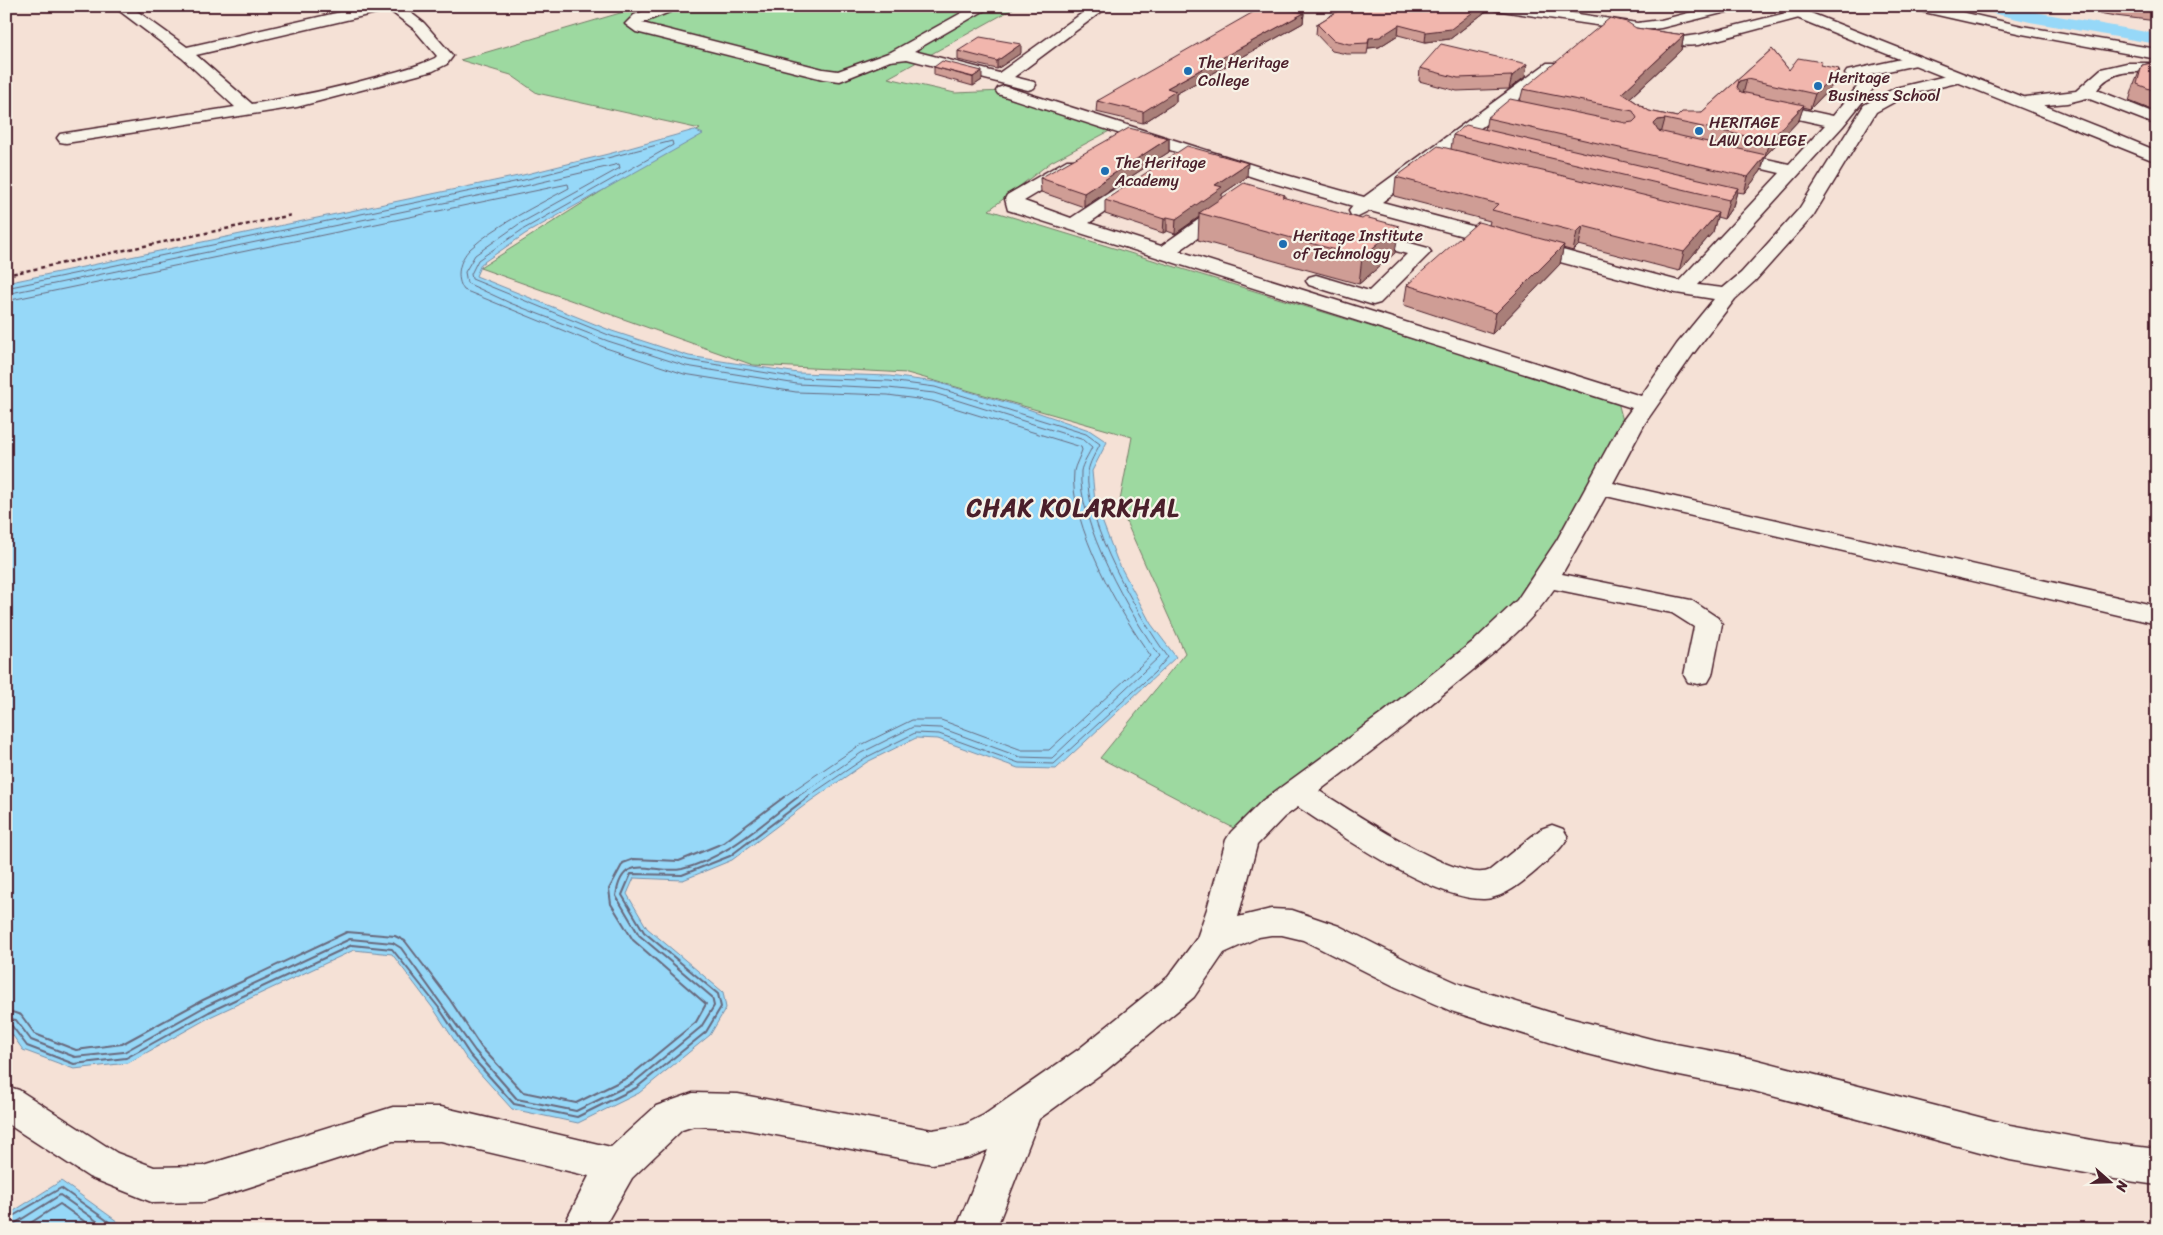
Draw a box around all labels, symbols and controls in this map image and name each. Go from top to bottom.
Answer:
place label: The Heritage College [1198,48,1289,95]
place label: Heritage Business School [1828,63,1941,110]
marker: The Heritage College [1182,65,1194,77]
marker: Heritage Business School [1812,80,1824,92]
place label: HERITAGE LAW COLLEGE [1709,108,1807,155]
marker: HERITAGE LAW COLLEGE [1693,125,1705,137]
place label: The Heritage Academy [1114,148,1206,195]
marker: The Heritage Academy [1099,165,1111,177]
place label: Heritage Institute of Technology [1293,221,1423,268]
marker: Heritage Institute of Technology [1277,238,1289,250]
district label: CHAK KOLARKHAL [966,487,1179,529]
north arrow [2086,1158,2136,1208]
text: N [2108,1177,2135,1195]

